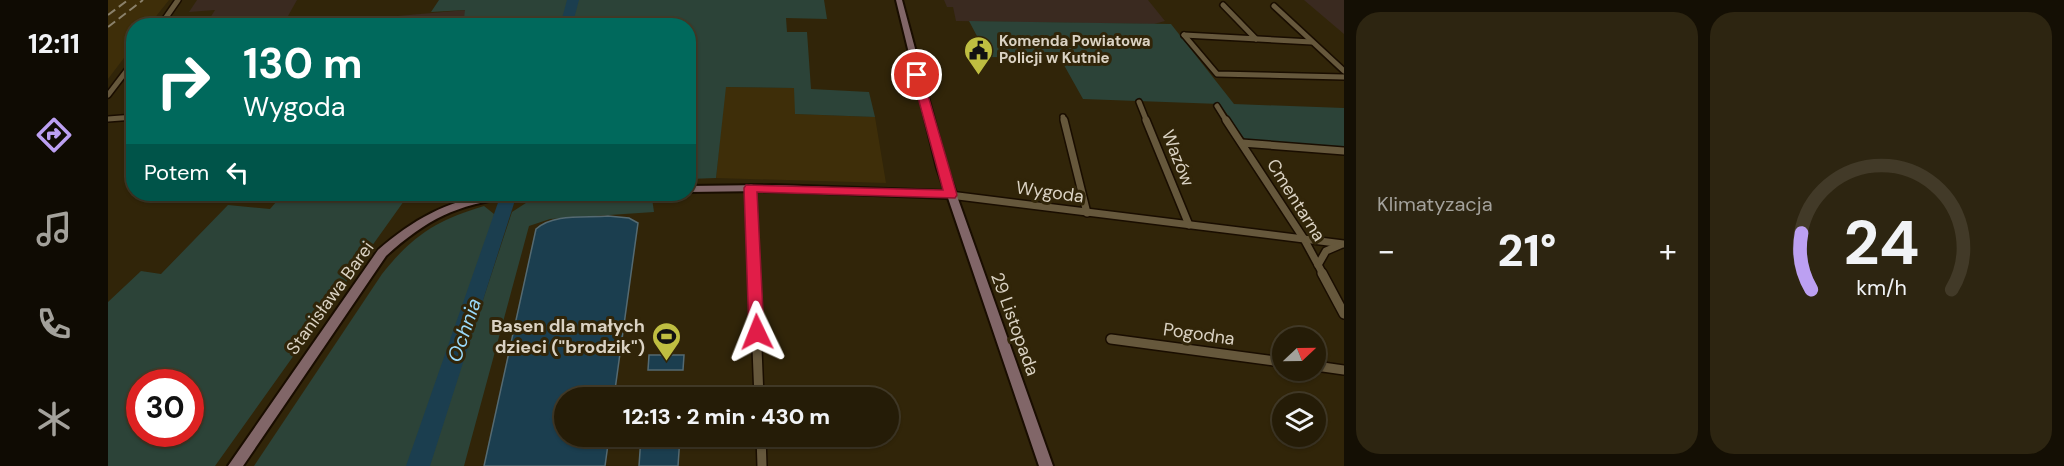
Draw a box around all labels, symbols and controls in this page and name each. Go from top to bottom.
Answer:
text: 12:11 [28,26,80,61]
place label: Komenda Powiatowa Policji w Kutnie [999,31,1151,68]
public building icon: Komenda Powiatowa Policji w Kutnie [962,34,994,76]
text: 130 m [243,36,363,91]
icon: right [144,42,222,120]
pin [891,49,942,100]
icon: arrive [900,58,933,91]
text: Wygoda [243,89,345,124]
icon: directions [33,114,75,156]
street label: Wazów [1156,126,1200,190]
street label: Cmentarna [1261,154,1331,246]
icon: left [221,156,254,189]
text: Potem [144,158,209,187]
street label: Wygoda [1015,175,1085,209]
text: Klimatyzacja [1377,191,1493,217]
text: 24 [1843,202,1919,283]
icon: music [33,208,75,250]
text: 21° [1497,221,1557,280]
text: − [1377,229,1395,272]
text: + [1659,229,1677,272]
street label: Stanisława Barei [281,236,379,360]
street label: 29 Listopada [985,269,1045,379]
text: km/h [1856,274,1906,302]
water label: Ochnia [441,295,487,365]
position arrow [725,300,789,364]
icon: phone [33,303,75,345]
place label: Basen dla małych dzieci ("brodzik") [491,314,645,359]
street label: Pogodna [1162,317,1236,351]
sports icon: Basen dla małych dzieci ("brodzik") [650,320,682,362]
north arrow [1272,327,1326,381]
map controls [1272,327,1326,447]
speed limit sign: 30 [126,369,204,447]
button: layers [1272,393,1326,447]
icon: climate [33,398,75,440]
text: 12:13 · 2 min · 430 m [623,402,830,431]

